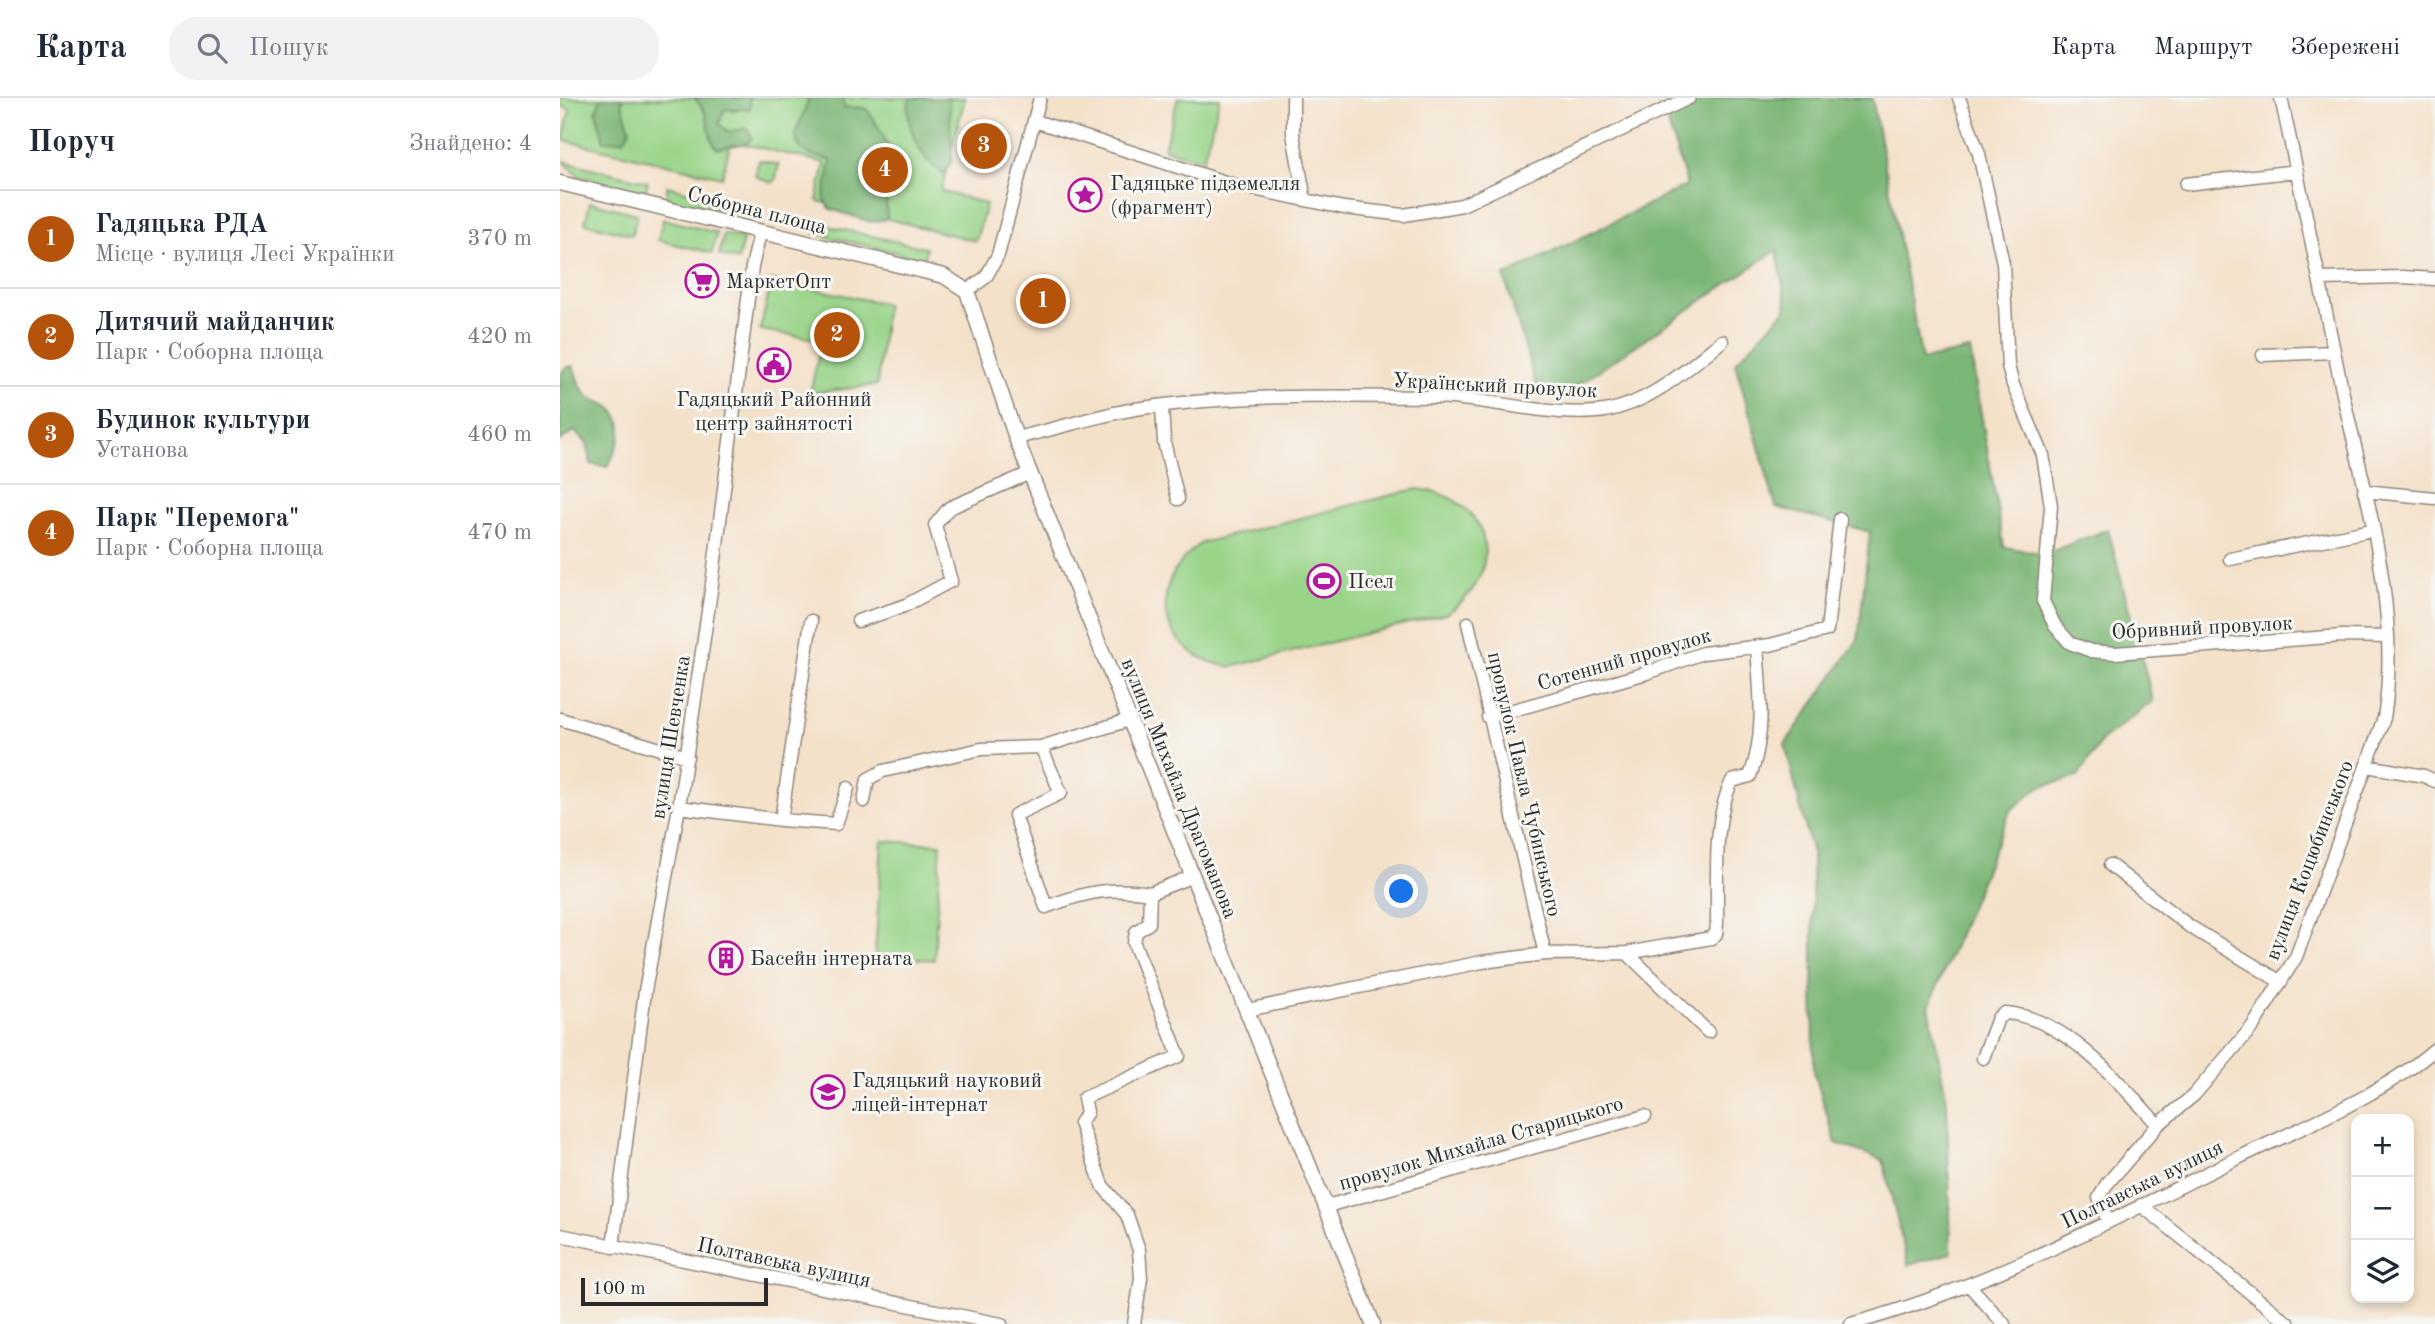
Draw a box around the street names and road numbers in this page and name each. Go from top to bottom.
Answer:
street label: Соборна площа [685,184,828,239]
street label: Український провулок [1392,371,1598,402]
street label: Обривний провулок [2111,613,2294,644]
street label: Сотенний провулок [1535,625,1714,695]
street label: провулок Павла Чубинського [1483,650,1564,919]
street label: вулиця Шевченка [648,654,695,821]
street label: вулиця Михайла Драгоманова [1117,655,1241,922]
street label: вулиця Коцюбинського [2263,758,2358,963]
street label: провулок Михайла Старицького [1337,1094,1626,1195]
street label: Полтавська вулиця [2059,1137,2227,1234]
street label: Полтавська вулиця [695,1235,872,1292]

